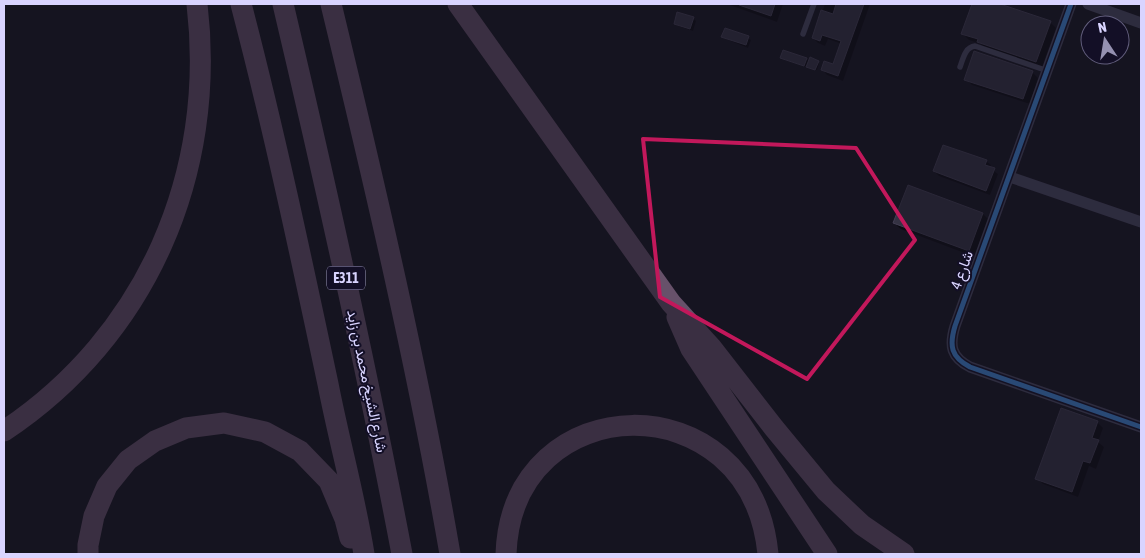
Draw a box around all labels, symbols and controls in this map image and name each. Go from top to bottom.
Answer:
north arrow [1080,15,1130,65]
text: N [1097,19,1108,36]
street label: شارع 4 [947,248,979,292]
road number: E311 [327,266,365,290]
street label: شارع الشيخ محمد بن زايد [341,308,391,455]

